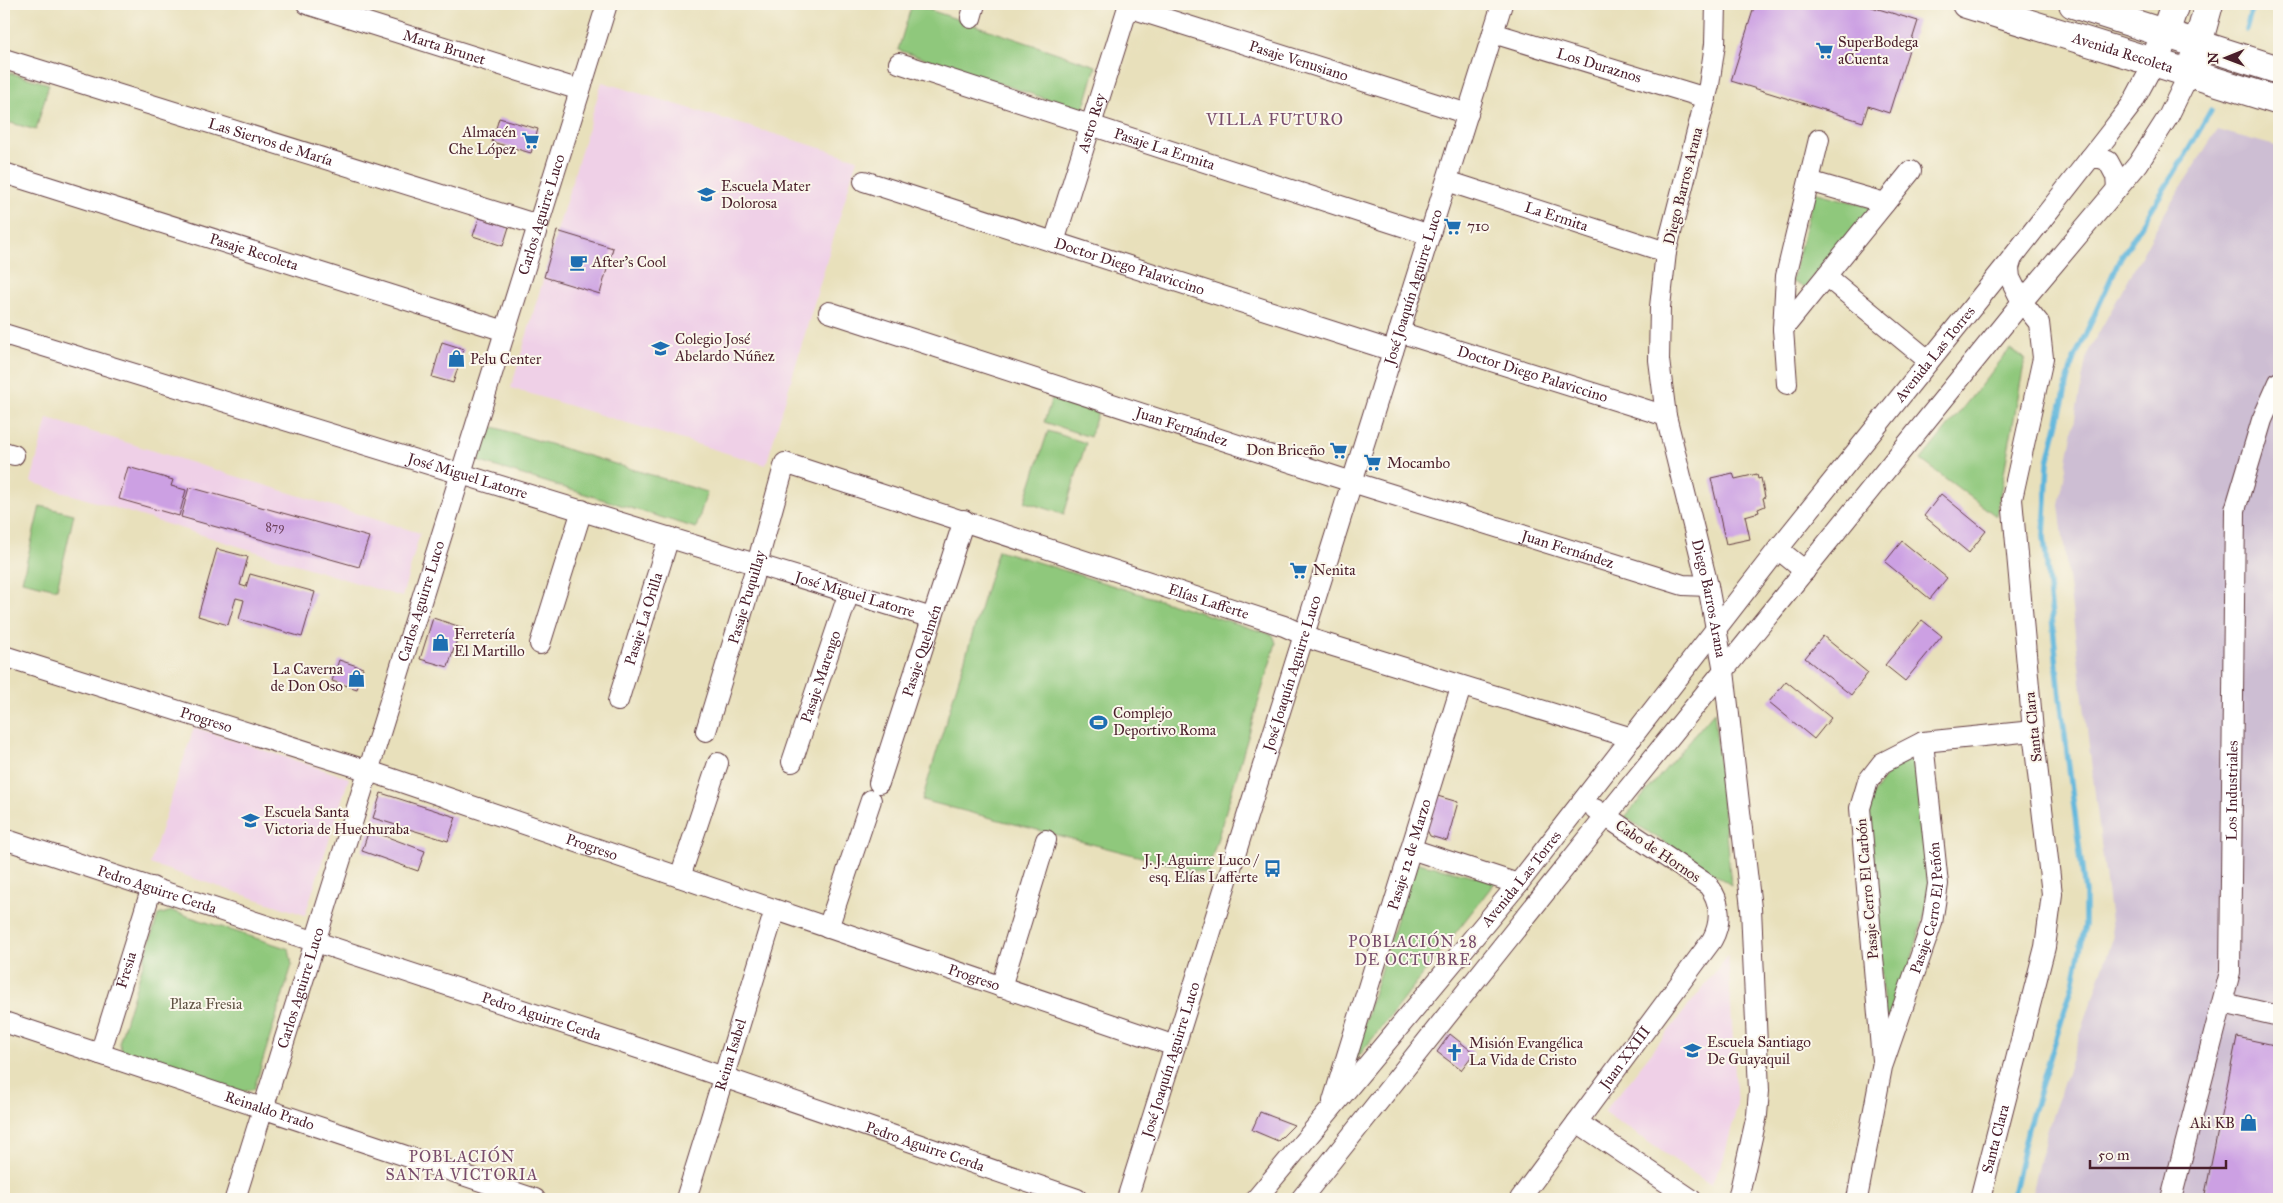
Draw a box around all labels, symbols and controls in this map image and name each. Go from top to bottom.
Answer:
street label: Marta Brunet [401,26,489,69]
street label: Avenida Recoleta [2069,28,2176,77]
north arrow [2200,32,2250,82]
place label: SuperBodega aCuenta [1838,33,1919,68]
street label: Pasaje Venusiano [1247,37,1351,85]
supermarket icon: SuperBodega aCuenta [1814,41,1834,61]
street label: Los Duraznos [1555,44,1644,87]
text: N [2205,52,2222,64]
street label: Astro Rey [1074,90,1110,156]
district label: VILLA FUTURO [1205,110,1344,129]
street label: Las Siervos de María [206,114,335,170]
place label: Almacén Che López [449,123,516,158]
street label: Pasaje La Ermita [1112,124,1218,174]
street label: Diego Barros Arana [1660,125,1706,247]
supermarket icon: Almacén Che López [520,131,540,151]
street label: Carlos Aguirre Luco [514,152,569,277]
place label: Escuela Mater Dolorosa [721,177,811,212]
school or university icon: Escuela Mater Dolorosa [697,185,717,205]
street label: La Ermita [1523,198,1591,235]
street label: José Joaquín Aguirre Luco [1380,207,1446,369]
supermarket icon: 710 [1443,216,1463,236]
place label: 710 [1467,217,1490,235]
street label: Pasaje Recoleta [207,229,301,274]
street label: Doctor Diego Palaviccino [1052,234,1207,299]
cafe icon: After's Cool [568,252,588,272]
place label: After's Cool [591,253,667,271]
street label: Avenida Las Torres [1890,302,1979,406]
place label: Colegio José Abelardo Núñez [674,330,775,365]
school or university icon: Colegio José Abelardo Núñez [651,338,671,358]
street label: Doctor Diego Palaviccino [1455,342,1610,406]
shop icon: Pelu Center [446,349,466,369]
place label: Pelu Center [470,350,542,368]
street label: Juan Fernández [1131,403,1230,450]
supermarket icon: Don Briceño [1329,440,1349,460]
place label: Don Briceño [1246,441,1325,459]
street label: José Miguel Latorre [403,449,530,503]
supermarket icon: Mocambo [1363,453,1383,473]
place label: Mocambo [1387,454,1450,472]
house number: 879 [265,520,285,534]
street label: Juan Fernández [1517,526,1616,572]
street label: Diego Barros Arana [1688,537,1730,660]
street label: Carlos Aguirre Luco [394,538,448,664]
street label: Pasaje Puquillay [724,547,770,646]
supermarket icon: Nenita [1289,560,1309,580]
place label: Nenita [1313,561,1356,579]
street label: José Miguel Latorre [791,567,917,621]
street label: Pasaje La Orilla [621,570,667,667]
street label: Elías Lafferte [1166,580,1251,623]
street label: José Joaquín Aguirre Luco [1259,593,1325,755]
street label: Pasaje Quelmén [898,603,945,699]
place label: Ferretería El Martillo [454,625,525,660]
street label: Pasaje Marengo [797,628,845,725]
shop icon: Ferretería El Martillo [430,633,450,653]
place label: La Caverna de Don Oso [271,660,344,695]
shop icon: La Caverna de Don Oso [347,668,367,688]
street label: Santa Clara [2020,690,2046,763]
street label: Progreso [178,703,235,736]
place label: Complejo Deportivo Roma [1113,704,1217,739]
sports icon: Complejo Deportivo Roma [1089,712,1109,732]
street label: Los Industriales [2222,740,2242,841]
street label: Pasaje 12 de Marzo [1384,796,1435,912]
place label: Escuela Santa Victoria de Huechuraba [263,803,410,838]
school or university icon: Escuela Santa Victoria de Huechuraba [240,811,260,831]
street label: Cabo de Hornos [1612,816,1704,886]
street label: Pasaje Cerro El Carbón [1852,818,1882,960]
street label: Avenida Las Torres [1477,827,1565,931]
street label: Progreso [563,830,620,864]
street label: Pasaje Cerro El Peñón [1906,841,1947,976]
place label: J. J. Aguirre Luco / esq. Elías Lafferte [1142,851,1260,887]
bus stop icon: J. J. Aguirre Luco / esq. Elías Lafferte [1262,859,1282,879]
street label: Pedro Aguirre Cerda [95,861,219,918]
street label: Carlos Aguirre Luco [273,925,328,1051]
district label: POBLACIÓN 28 DE OCTUBRE [1348,930,1478,969]
street label: Fresia [112,949,140,990]
street label: Progreso [946,960,1003,995]
street label: José Joaquín Aguirre Luco [1137,979,1204,1142]
street label: Pedro Aguirre Cerda [480,988,604,1045]
park label: Plaza Fresia [170,995,243,1013]
street label: Reina Isabel [711,1016,750,1093]
street label: Juan XXIII [1594,1023,1654,1095]
place label: Escuela Santiago De Guayaquil [1707,1033,1811,1069]
place label: Misión Evangélica La Vida de Cristo [1469,1034,1584,1069]
school or university icon: Escuela Santiago De Guayaquil [1683,1041,1703,1061]
church icon: Misión Evangélica La Vida de Cristo [1445,1042,1465,1062]
street label: Reinaldo Prado [222,1087,317,1134]
street label: Santa Clara [1978,1102,2013,1175]
shop icon: Aki KB [2239,1113,2259,1133]
place label: Aki KB [2189,1114,2235,1132]
street label: Pedro Aguirre Cerda [863,1118,987,1176]
scale bar [2090,1138,2227,1170]
district label: POBLACIÓN SANTA VICTORIA [385,1145,539,1184]
text: 50 m [2098,1146,2130,1164]

